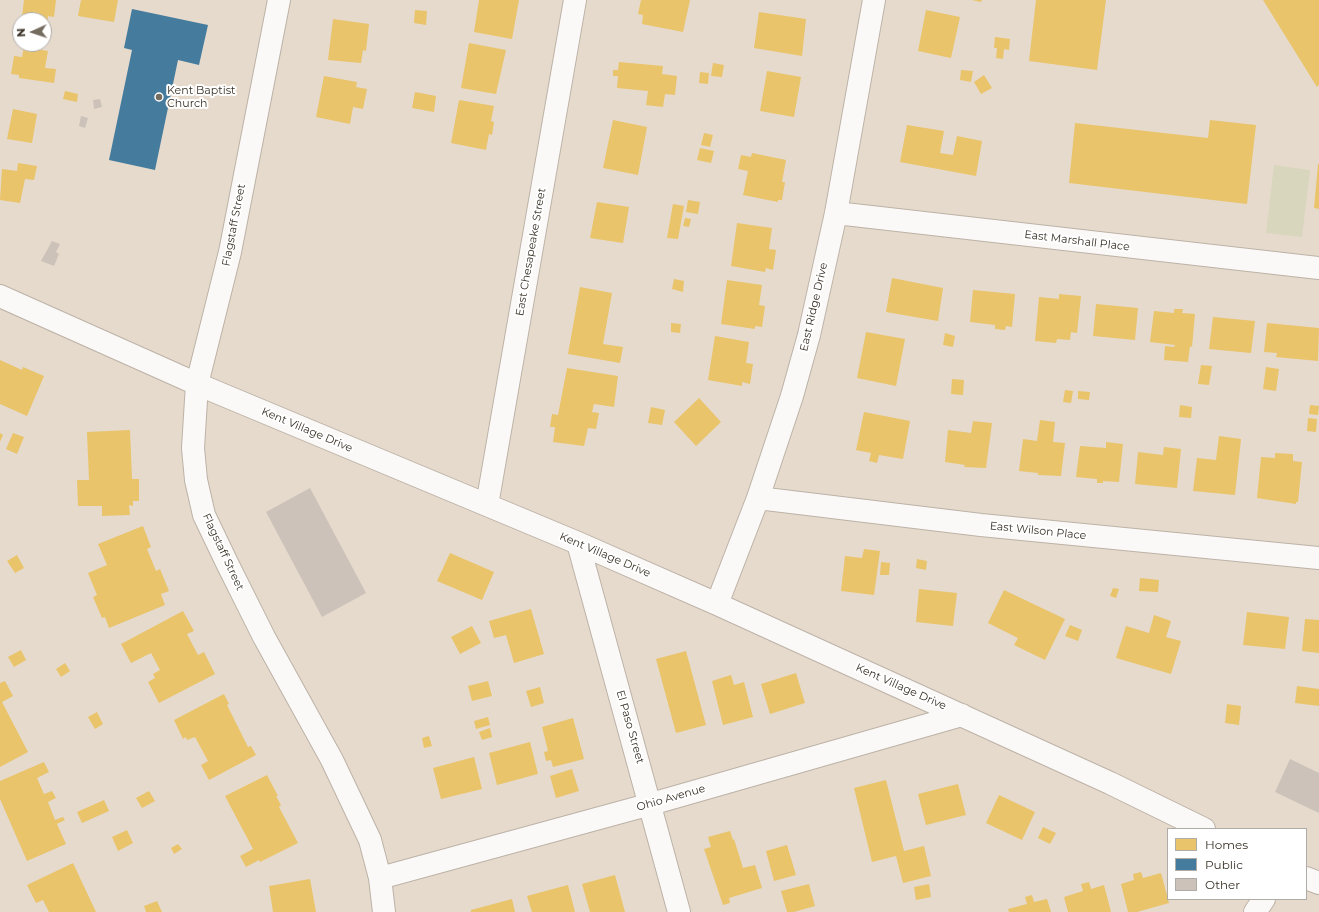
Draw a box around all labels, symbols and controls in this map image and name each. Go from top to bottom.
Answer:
north arrow [12,12,52,52]
text: N [14,28,28,37]
place label: Kent Baptist Church [167,84,235,110]
marker: Kent Baptist Church [154,92,164,102]
street label: Flagstaff Street [220,183,248,267]
street label: East Chesapeake Street [513,187,549,317]
street label: East Marshall Place [1024,228,1130,254]
street label: East Ridge Drive [797,261,831,353]
street label: Kent Village Drive [259,405,355,455]
street label: Flagstaff Street [199,511,247,593]
street label: East Wilson Place [989,519,1087,543]
street label: Kent Village Drive [557,530,653,580]
street label: Kent Village Drive [854,661,948,713]
street label: El Paso Street [613,689,647,765]
street label: Ohio Avenue [635,782,707,814]
legend [1167,828,1307,900]
text: Homes [1205,837,1248,852]
text: Public [1205,857,1243,872]
text: Other [1205,877,1240,892]

